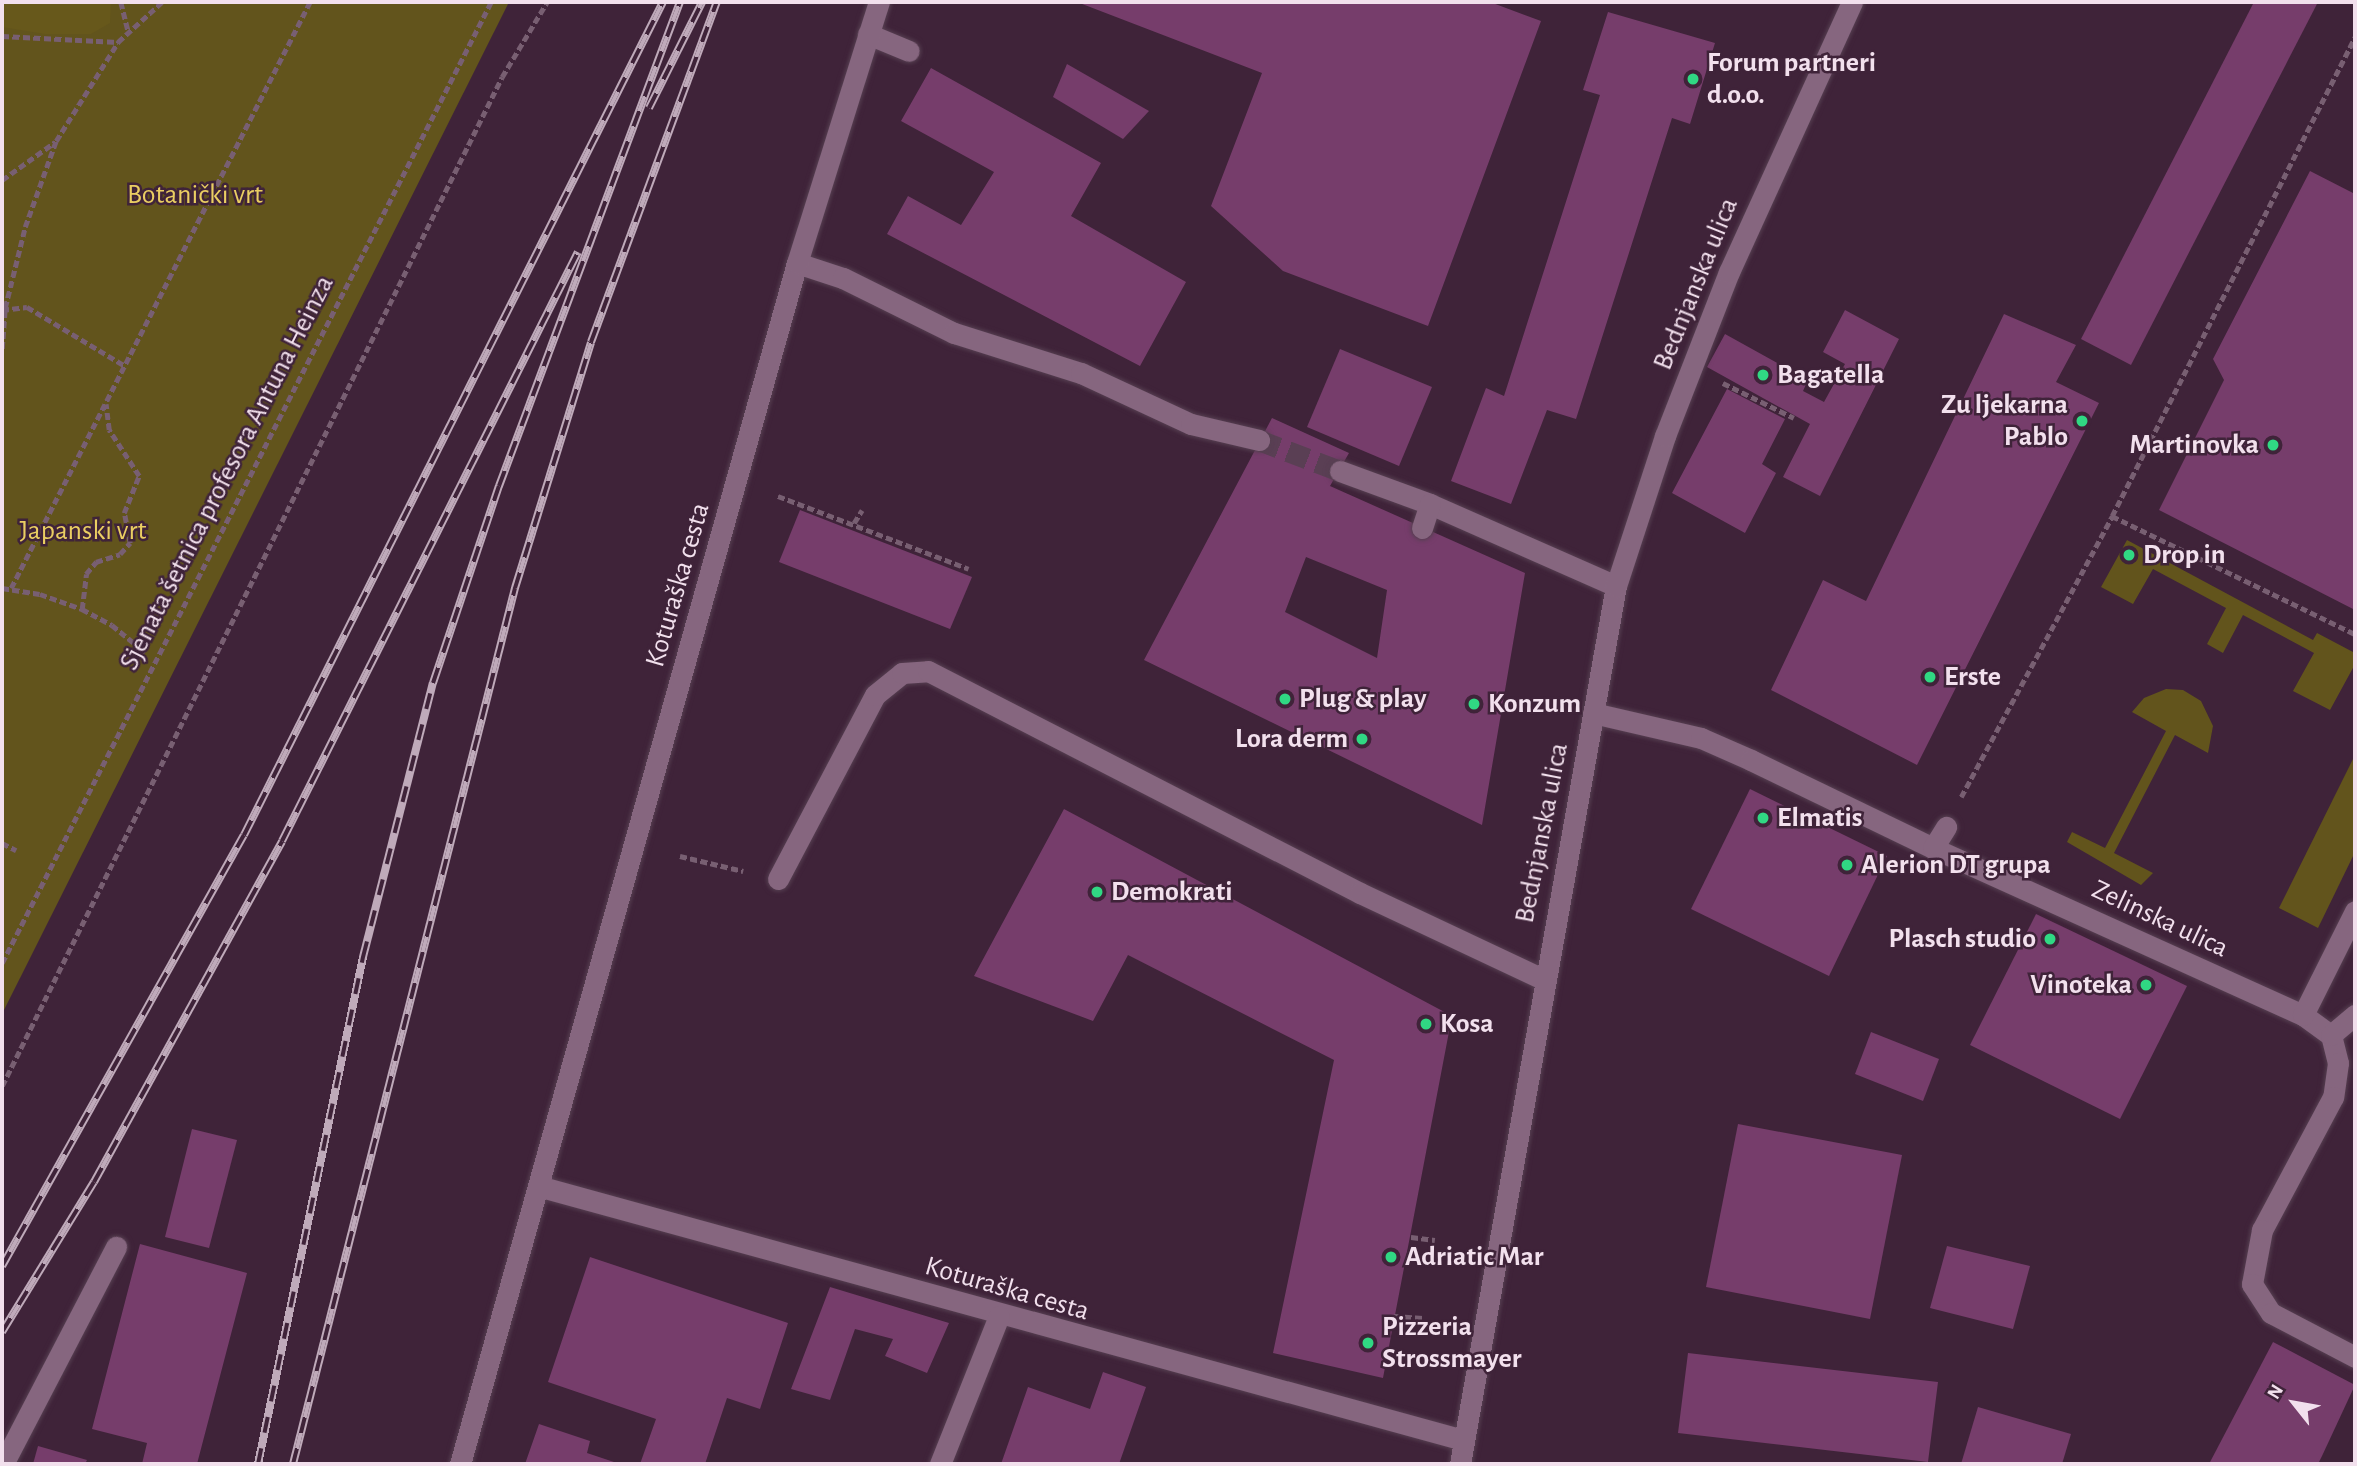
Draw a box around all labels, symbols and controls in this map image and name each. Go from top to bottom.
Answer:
place label: Forum partneri d.o.o. [1707,46,1876,112]
marker: Forum partneri d.o.o. [1685,71,1701,87]
park label: Botanički vrt [127,178,263,212]
street label: Bednjanska ulica [1646,193,1746,375]
street label: Sjenata šetnica profesora Antuna Heinza [113,270,341,676]
place label: Bagatella [1777,358,1884,392]
marker: Bagatella [1755,367,1771,383]
place label: Zu ljekarna Pablo [1941,388,2068,454]
marker: Zu ljekarna Pablo [2074,413,2090,429]
place label: Martinovka [2129,428,2259,462]
marker: Martinovka [2265,437,2281,453]
street label: Koturaška cesta [639,499,717,671]
park label: Japanski vrt [20,514,146,548]
place label: Drop in [2143,538,2226,572]
marker: Drop in [2121,547,2137,563]
place label: Erste [1944,660,2001,694]
marker: Erste [1922,669,1938,685]
place label: Plug & play [1299,682,1426,716]
place label: Konzum [1488,687,1581,721]
marker: Plug & play [1277,691,1293,707]
marker: Konzum [1466,696,1482,712]
place label: Lora derm [1235,722,1348,756]
marker: Lora derm [1354,731,1370,747]
street label: Bednjanska ulica [1508,740,1576,926]
place label: Elmatis [1777,801,1862,835]
marker: Elmatis [1755,810,1771,826]
place label: Alerion DT grupa [1861,848,2051,882]
marker: Alerion DT grupa [1839,857,1855,873]
street label: Zelinska ulica [2086,873,2234,965]
place label: Demokrati [1111,875,1232,909]
marker: Demokrati [1089,884,1105,900]
place label: Plasch studio [1888,922,2036,956]
marker: Plasch studio [2042,931,2058,947]
place label: Vinoteka [2030,968,2132,1002]
marker: Vinoteka [2138,977,2154,993]
place label: Kosa [1440,1007,1494,1041]
marker: Kosa [1418,1016,1434,1032]
place label: Adriatic Mar [1405,1240,1543,1274]
marker: Adriatic Mar [1383,1249,1399,1265]
street label: Koturaška cesta [921,1250,1093,1328]
place label: Pizzeria Strossmayer [1382,1310,1521,1376]
marker: Pizzeria Strossmayer [1360,1335,1376,1351]
north arrow [2259,1368,2329,1438]
text: N [2264,1381,2287,1402]

